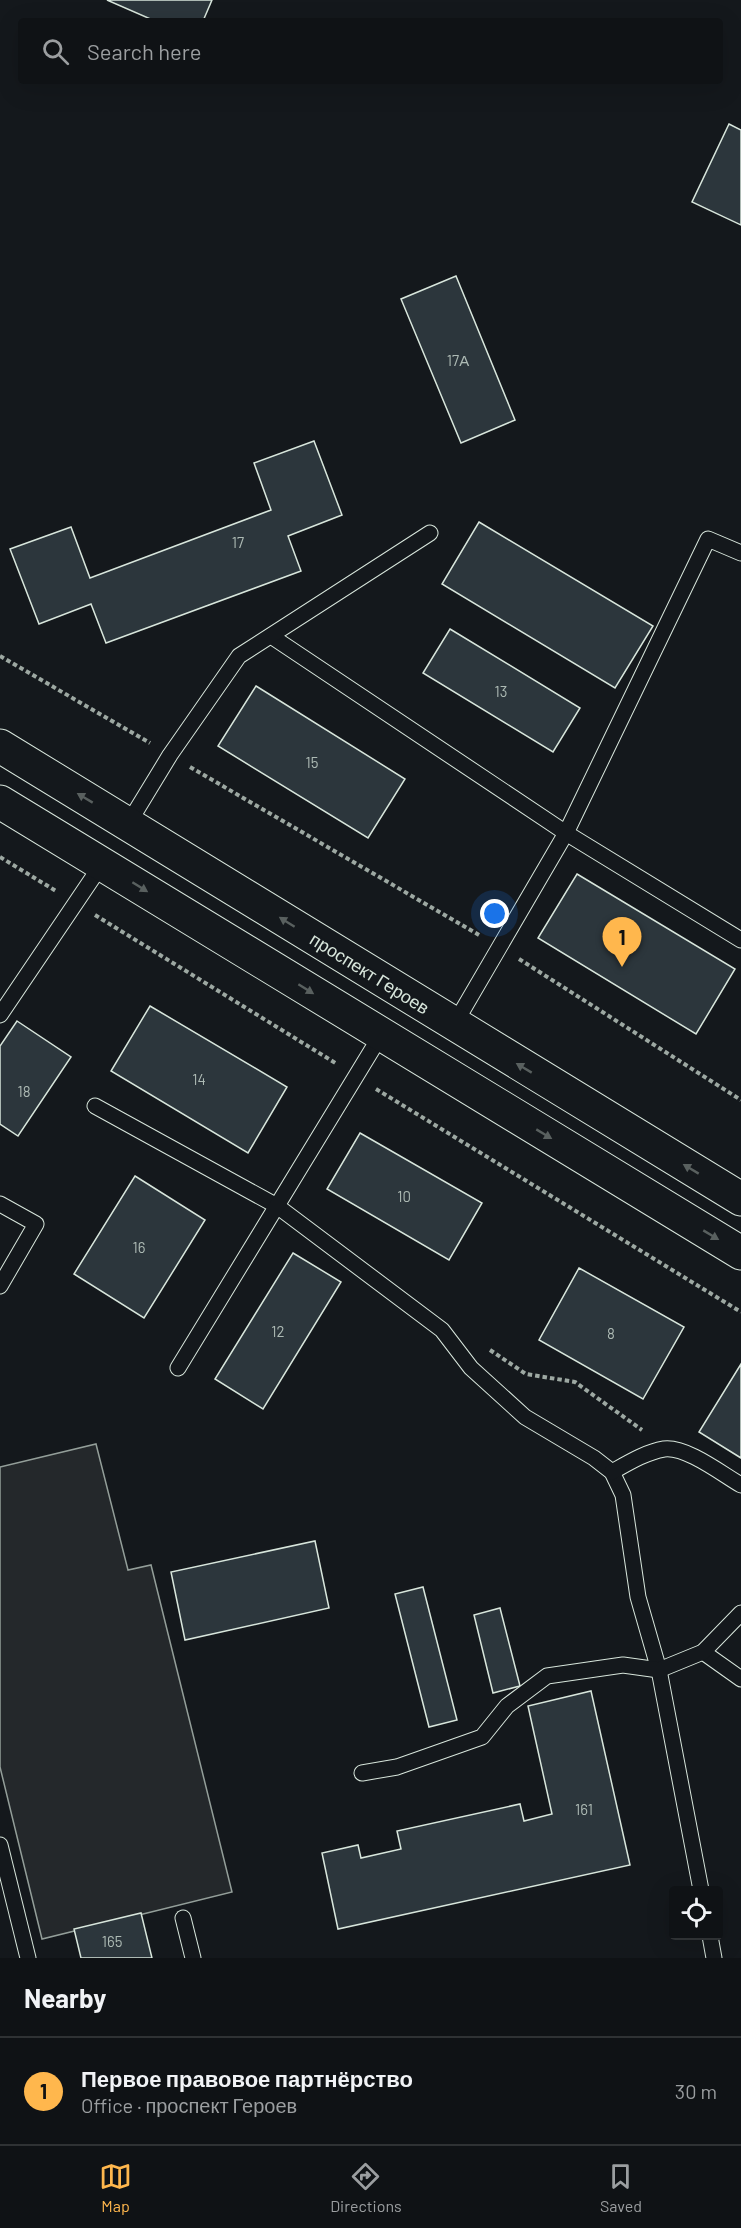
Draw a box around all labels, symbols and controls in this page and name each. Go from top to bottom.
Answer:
search box [18,18,723,84]
icon: search [39,35,72,68]
text: Search here [87,38,201,64]
house number: 17А [447,351,469,369]
house number: 17 [232,533,244,551]
house number: 13 [495,682,507,700]
house number: 15 [306,753,318,771]
one-way arrow [77,792,93,803]
one-way arrow [132,882,148,893]
your location [480,899,509,928]
one-way arrow [279,916,295,927]
pin: 1 [602,918,642,967]
street label: проспект Героев [306,927,434,1019]
one-way arrow [298,984,314,995]
one-way arrow [516,1062,532,1073]
house number: 14 [192,1070,206,1088]
house number: 18 [17,1082,31,1100]
one-way arrow [536,1129,552,1140]
one-way arrow [683,1164,699,1175]
house number: 10 [397,1187,411,1205]
one-way arrow [703,1230,719,1241]
house number: 16 [133,1238,145,1256]
house number: 12 [271,1322,285,1340]
house number: 8 [607,1324,615,1342]
house number: 161 [575,1800,593,1818]
map controls [669,1886,723,1940]
button: locate [669,1886,723,1940]
house number: 165 [102,1932,122,1950]
text: Nearby [24,1982,106,2013]
text: Первое правовое партнёрство [81,2065,413,2091]
text: 1 [40,2079,47,2103]
text: 30 m [675,2079,717,2103]
text: Office · проспект Героев [81,2093,297,2117]
tab: Map [99,2160,132,2215]
tab: Directions [330,2160,402,2215]
tab: Saved [600,2160,642,2215]

